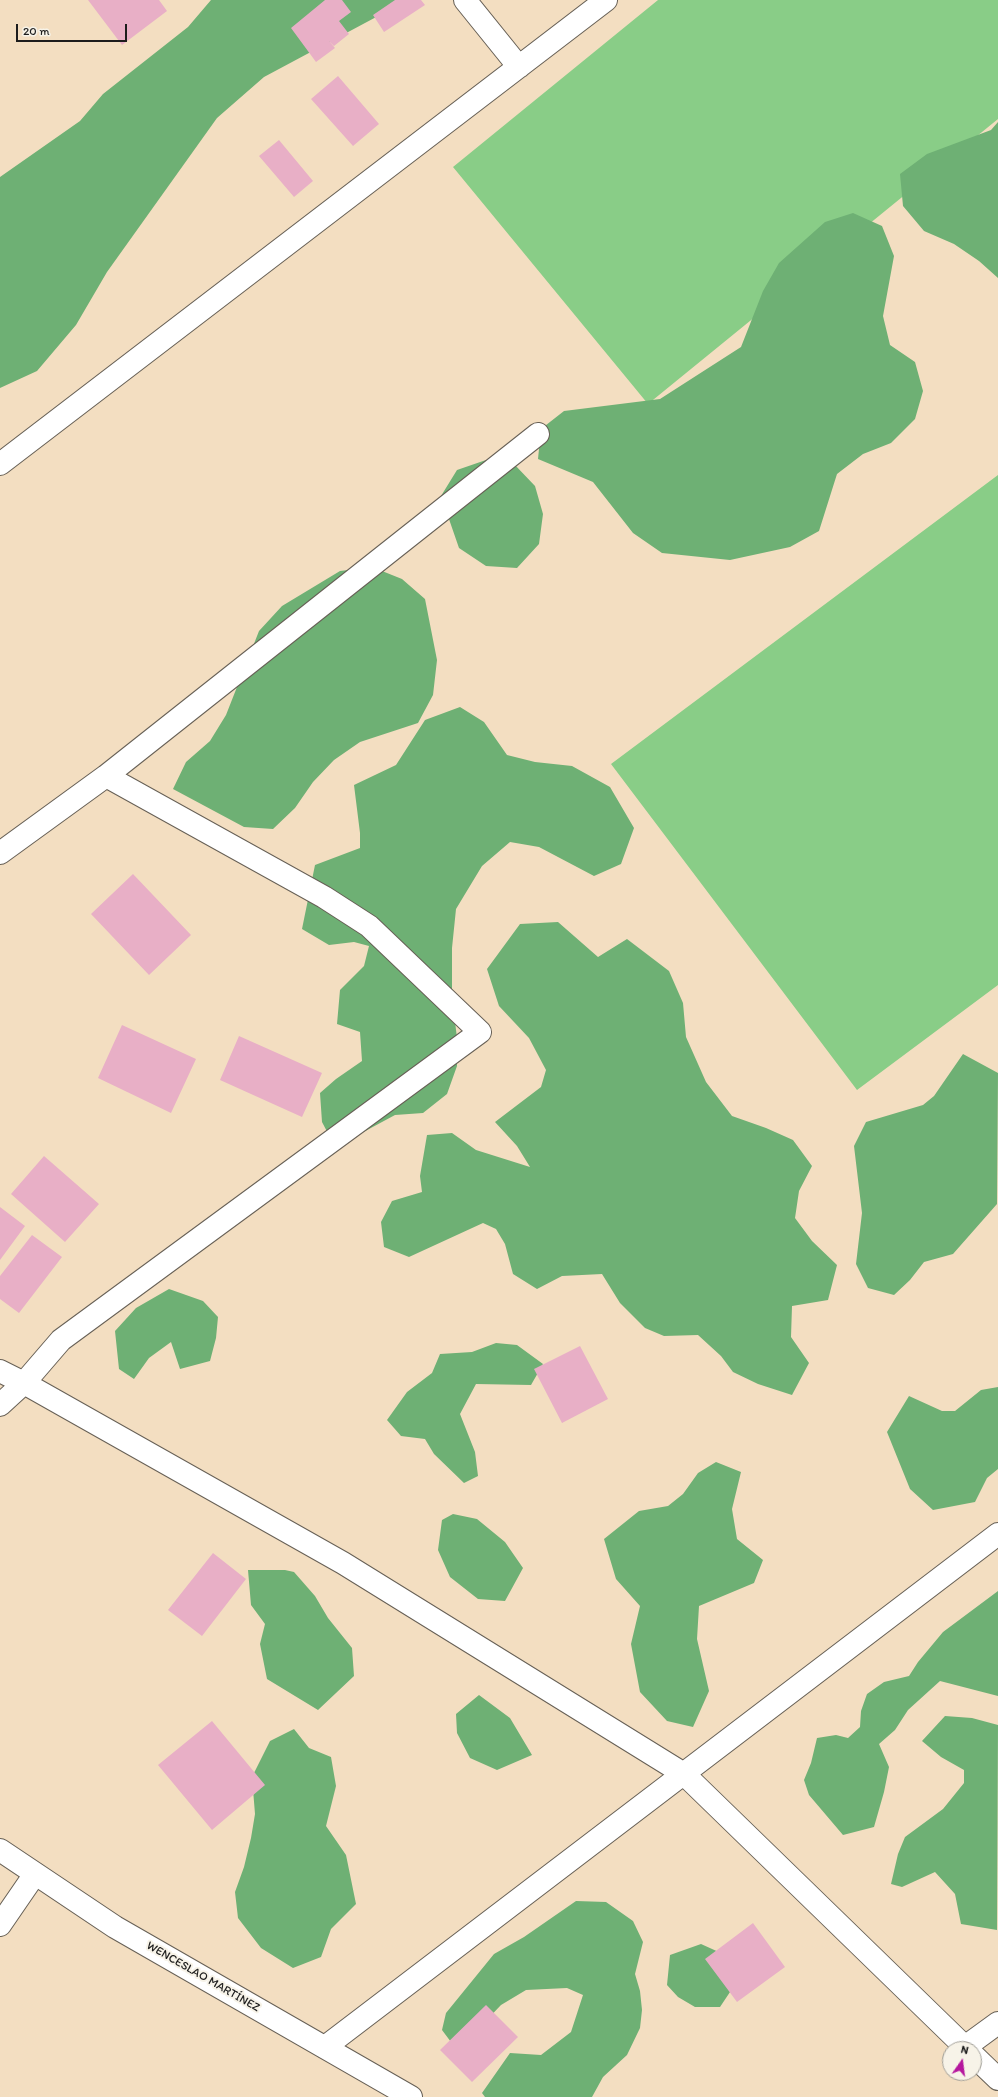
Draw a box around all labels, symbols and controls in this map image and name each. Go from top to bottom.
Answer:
scale bar [18,16,129,42]
text: 20 m [23,24,50,38]
street label: WENCESLAO MARTÍNEZ [144,1939,262,2015]
north arrow [942,2041,982,2081]
text: N [960,2043,970,2057]

